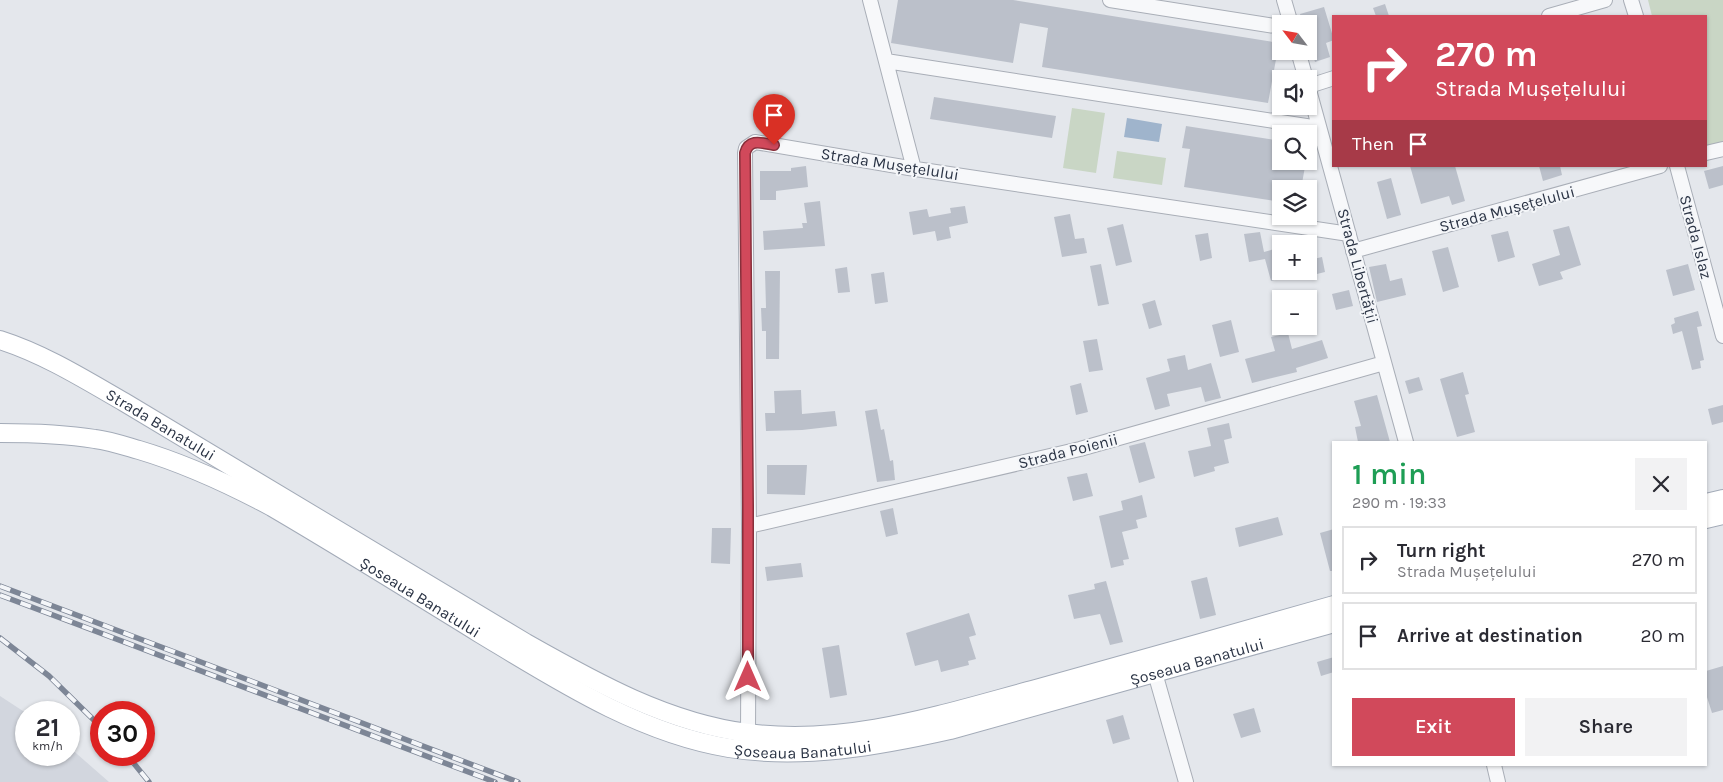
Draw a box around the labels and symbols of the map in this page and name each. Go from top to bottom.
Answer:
north arrow [1272,15,1318,60]
pin [753,94,795,145]
street label: Strada Mușețelului [820,144,960,184]
street label: Strada Mușețelului [1437,182,1577,236]
street label: Strada Islaz [1676,193,1716,281]
street label: Strada Libertății [1333,206,1383,326]
street label: Strada Banatului [103,384,219,464]
street label: Strada Poienii [1016,429,1120,473]
street label: Șoseaua Banatului [357,553,484,641]
street label: Șoseaua Banatului [1128,634,1266,689]
position arrow [721,650,773,702]
speed limit sign: 30 [90,701,155,766]
street label: Șoseaua Banatului [733,736,873,762]

